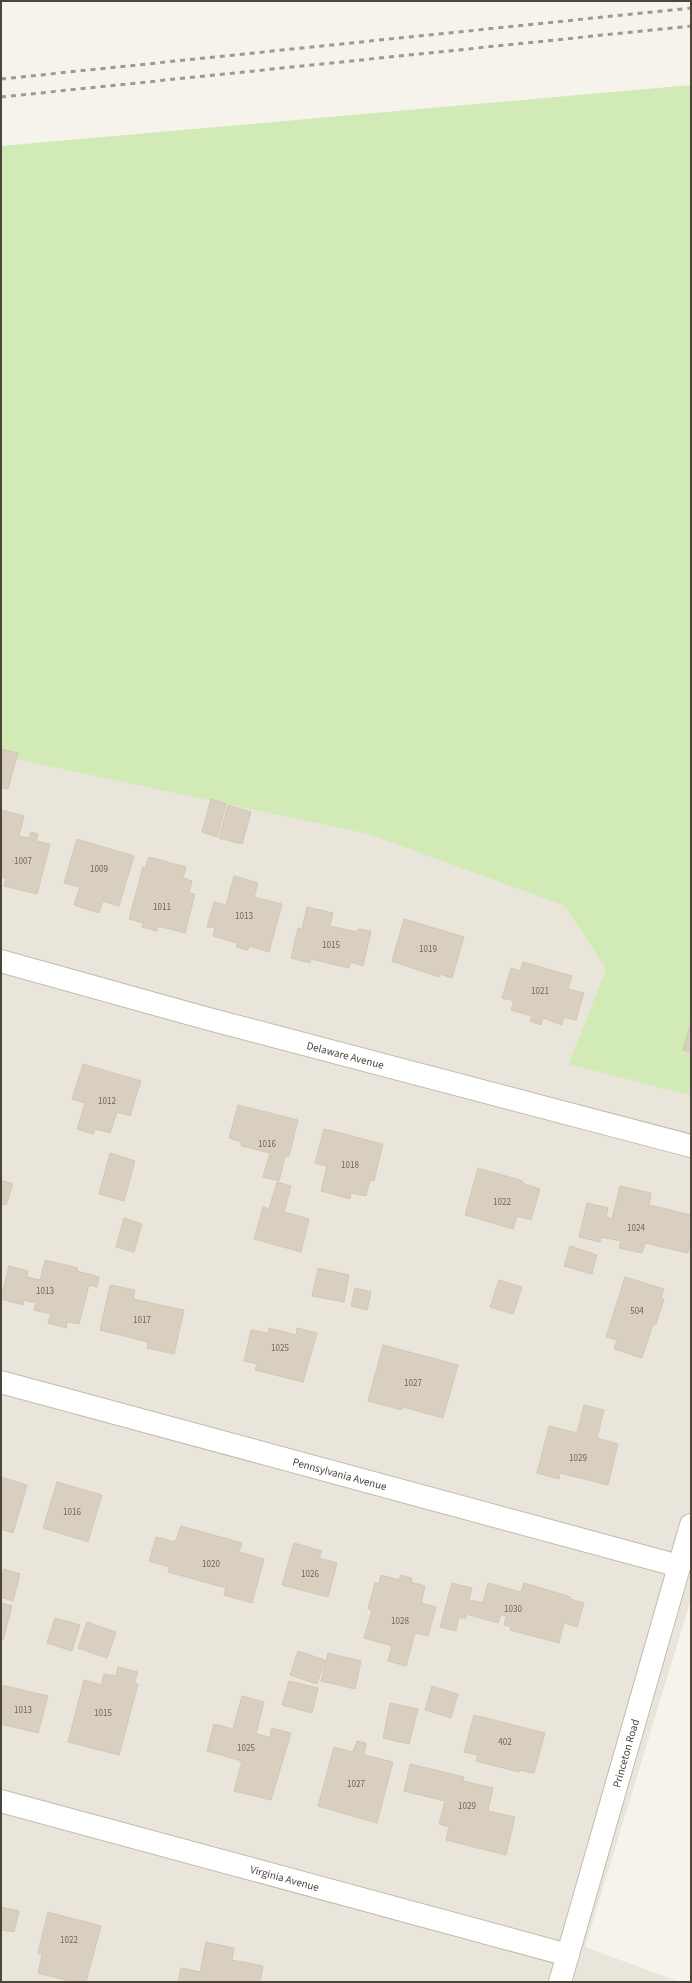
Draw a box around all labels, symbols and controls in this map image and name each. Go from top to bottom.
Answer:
house number: 1007 [14,855,32,868]
house number: 1009 [90,863,108,876]
house number: 1011 [153,901,171,914]
house number: 1013 [235,910,253,923]
house number: 1015 [322,939,340,952]
house number: 1019 [419,943,437,956]
house number: 1021 [531,985,549,998]
street label: Delaware Avenue [305,1038,386,1072]
house number: 1012 [98,1095,116,1108]
house number: 1016 [258,1138,276,1151]
house number: 1018 [341,1159,359,1172]
house number: 1022 [493,1196,511,1209]
house number: 1024 [627,1222,645,1235]
house number: 1013 [36,1285,54,1298]
house number: 504 [630,1305,644,1318]
house number: 1017 [133,1314,151,1327]
house number: 1025 [271,1342,289,1355]
house number: 1027 [404,1377,422,1390]
house number: 1029 [569,1452,587,1465]
street label: Pennsylvania Avenue [291,1454,389,1494]
house number: 1016 [63,1506,81,1519]
house number: 1020 [202,1558,220,1571]
house number: 1026 [301,1568,319,1581]
house number: 1030 [504,1603,522,1616]
house number: 1028 [391,1615,409,1628]
house number: 1013 [14,1704,32,1717]
house number: 1015 [94,1707,112,1720]
street label: Princeton Road [609,1717,642,1789]
house number: 402 [498,1736,512,1749]
house number: 1025 [237,1742,255,1755]
house number: 1027 [347,1778,365,1791]
house number: 1029 [458,1800,476,1813]
street label: Virginia Avenue [249,1862,321,1895]
house number: 1022 [60,1934,78,1947]

